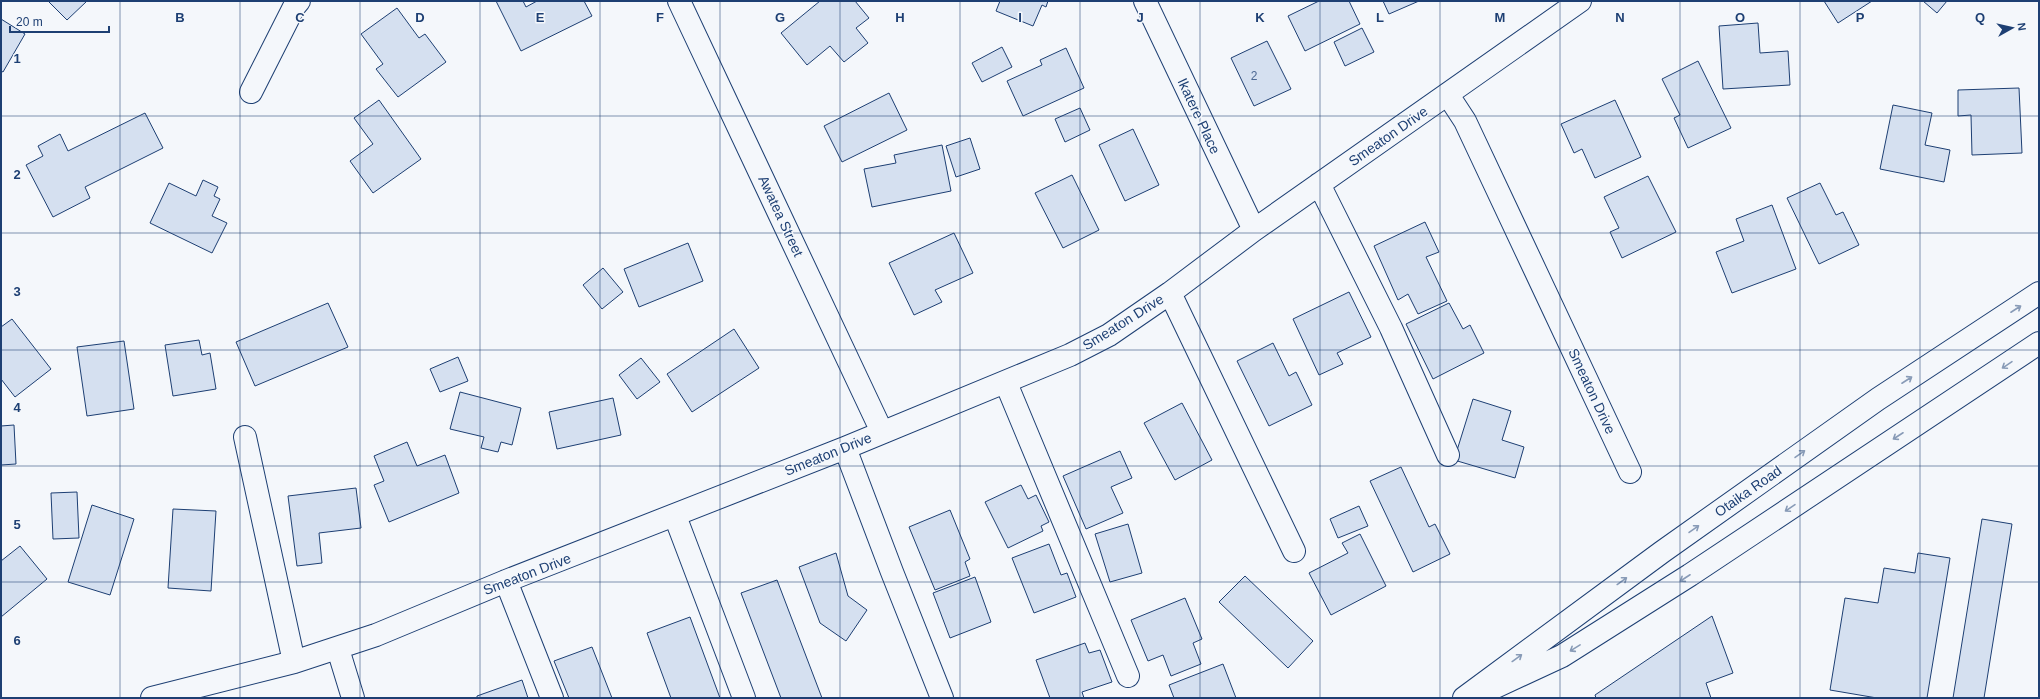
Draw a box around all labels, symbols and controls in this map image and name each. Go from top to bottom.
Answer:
scale bar [10,8,109,34]
north arrow [1992,8,2032,48]
text: B [175,10,185,25]
text: C [295,10,305,25]
text: D [415,10,425,25]
text: E [536,10,545,25]
text: F [656,10,664,25]
text: G [775,10,785,25]
text: H [895,10,905,25]
text: I [1018,10,1022,25]
text: J [1136,10,1144,25]
text: K [1255,10,1265,25]
text: L [1376,10,1384,25]
text: M [1495,10,1505,25]
text: N [1615,10,1625,25]
text: O [1735,10,1745,25]
text: P [1856,10,1865,25]
text: Q [1975,10,1985,25]
text: 20 m [16,15,43,29]
text: N [2015,22,2028,31]
text: 1 [13,51,21,66]
house number: 2 [1251,69,1258,83]
street label: Ikatere Place [1174,76,1224,157]
street label: Smeaton Drive [1345,103,1431,169]
text: 2 [13,167,21,182]
street label: Awatea Street [755,173,807,259]
text: 3 [13,284,21,299]
street label: Smeaton Drive [1079,291,1167,353]
one-way arrow [2010,304,2021,313]
street label: Smeaton Drive [1565,346,1619,437]
one-way arrow [2001,361,2012,369]
one-way arrow [1901,376,1912,384]
text: 4 [13,400,21,415]
street label: Smeaton Drive [782,429,874,479]
one-way arrow [1893,432,1904,440]
one-way arrow [1795,450,1806,458]
street label: Otaika Road [1712,462,1784,520]
one-way arrow [1784,504,1795,512]
text: 5 [13,517,21,532]
one-way arrow [1688,525,1699,533]
street label: Smeaton Drive [481,550,573,598]
one-way arrow [1680,574,1691,582]
one-way arrow [1616,577,1627,585]
text: 6 [13,633,21,648]
one-way arrow [1570,644,1581,652]
one-way arrow [1512,654,1523,662]

